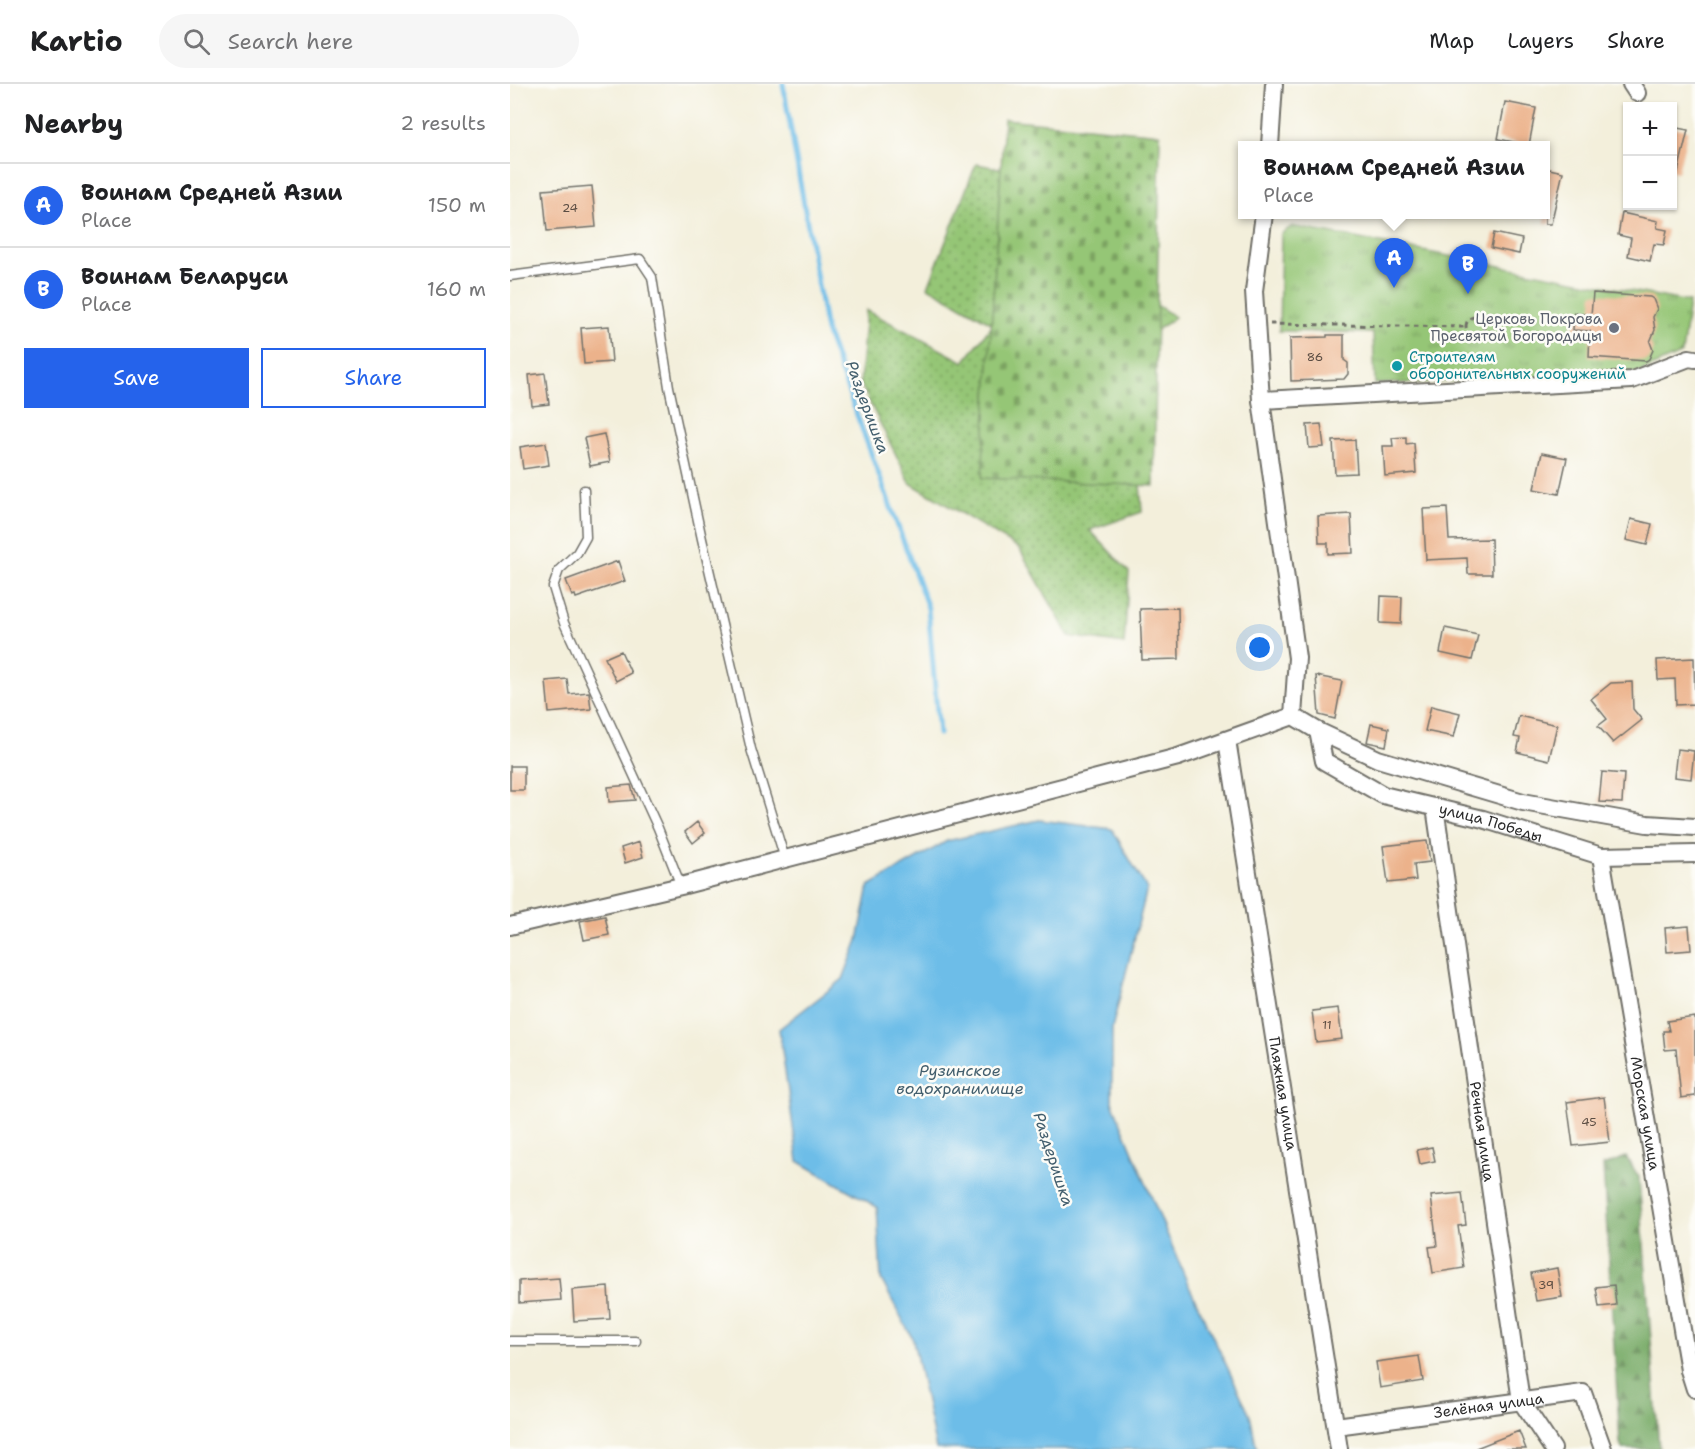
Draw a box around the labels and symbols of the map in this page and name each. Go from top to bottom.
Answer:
house number: 24 [562,200,578,216]
pin: A [1374,238,1414,288]
pin: B [1448,244,1488,294]
place label: Церковь Покрова Пресвятой Богородицы [1431,309,1603,346]
marker: Церковь Покрова Пресвятой Богородицы [1607,321,1621,335]
place label: Строителям оборонительных сооружений [1409,347,1627,384]
house number: 86 [1307,349,1323,365]
water label: Раздеришка [841,358,894,457]
marker: Строителям оборонительных сооружений [1390,359,1404,373]
your location [1245,633,1274,662]
street label: улица Победы [1437,799,1545,847]
house number: 11 [1322,1017,1332,1033]
street label: Пляжная улица [1264,1035,1302,1152]
street label: Морская улица [1625,1055,1665,1172]
water label: Рузинское водохранилище [896,1060,1024,1099]
street label: Речная улица [1465,1080,1499,1184]
water label: Раздеришка [1028,1109,1079,1209]
house number: 45 [1581,1114,1597,1130]
house number: 39 [1538,1277,1554,1293]
street label: Зелёная улица [1432,1388,1546,1423]

